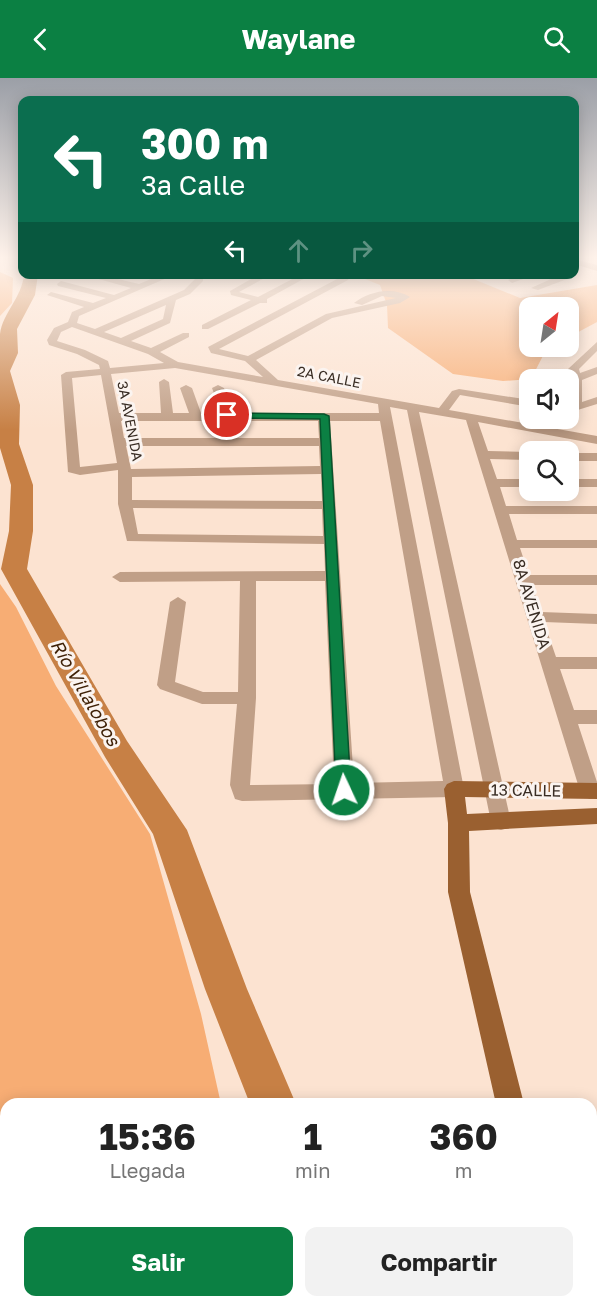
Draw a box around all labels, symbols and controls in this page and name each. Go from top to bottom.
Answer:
icon: back [24,23,57,56]
text: Waylane [241,23,356,55]
icon: search [540,23,573,56]
text: 300 m [141,118,268,168]
icon: left [42,120,120,198]
text: 3a Calle [141,169,245,201]
icon: left [219,234,252,267]
icon: ahead [282,234,315,267]
icon: right [345,234,378,267]
north arrow [519,297,579,357]
map controls [519,297,579,501]
street label: 2A CALLE [296,362,362,391]
button: sound [519,369,579,429]
street label: 3A AVENIDA [114,380,147,463]
pin [201,389,252,440]
icon: arrive [210,398,243,431]
button: search [519,441,579,501]
street label: 8A AVENIDA [509,557,555,652]
water label: Río Villalobos [47,636,126,751]
position arrow [312,758,376,822]
street label: 13 CALLE [491,779,561,801]
text: 15:36 [99,1115,196,1158]
text: 1 [304,1115,322,1158]
text: 360 [430,1115,498,1158]
text: Llegada [109,1158,186,1182]
text: min [295,1158,330,1182]
text: m [455,1158,473,1182]
button: Salir [24,1227,293,1296]
button: Compartir [305,1227,573,1296]

